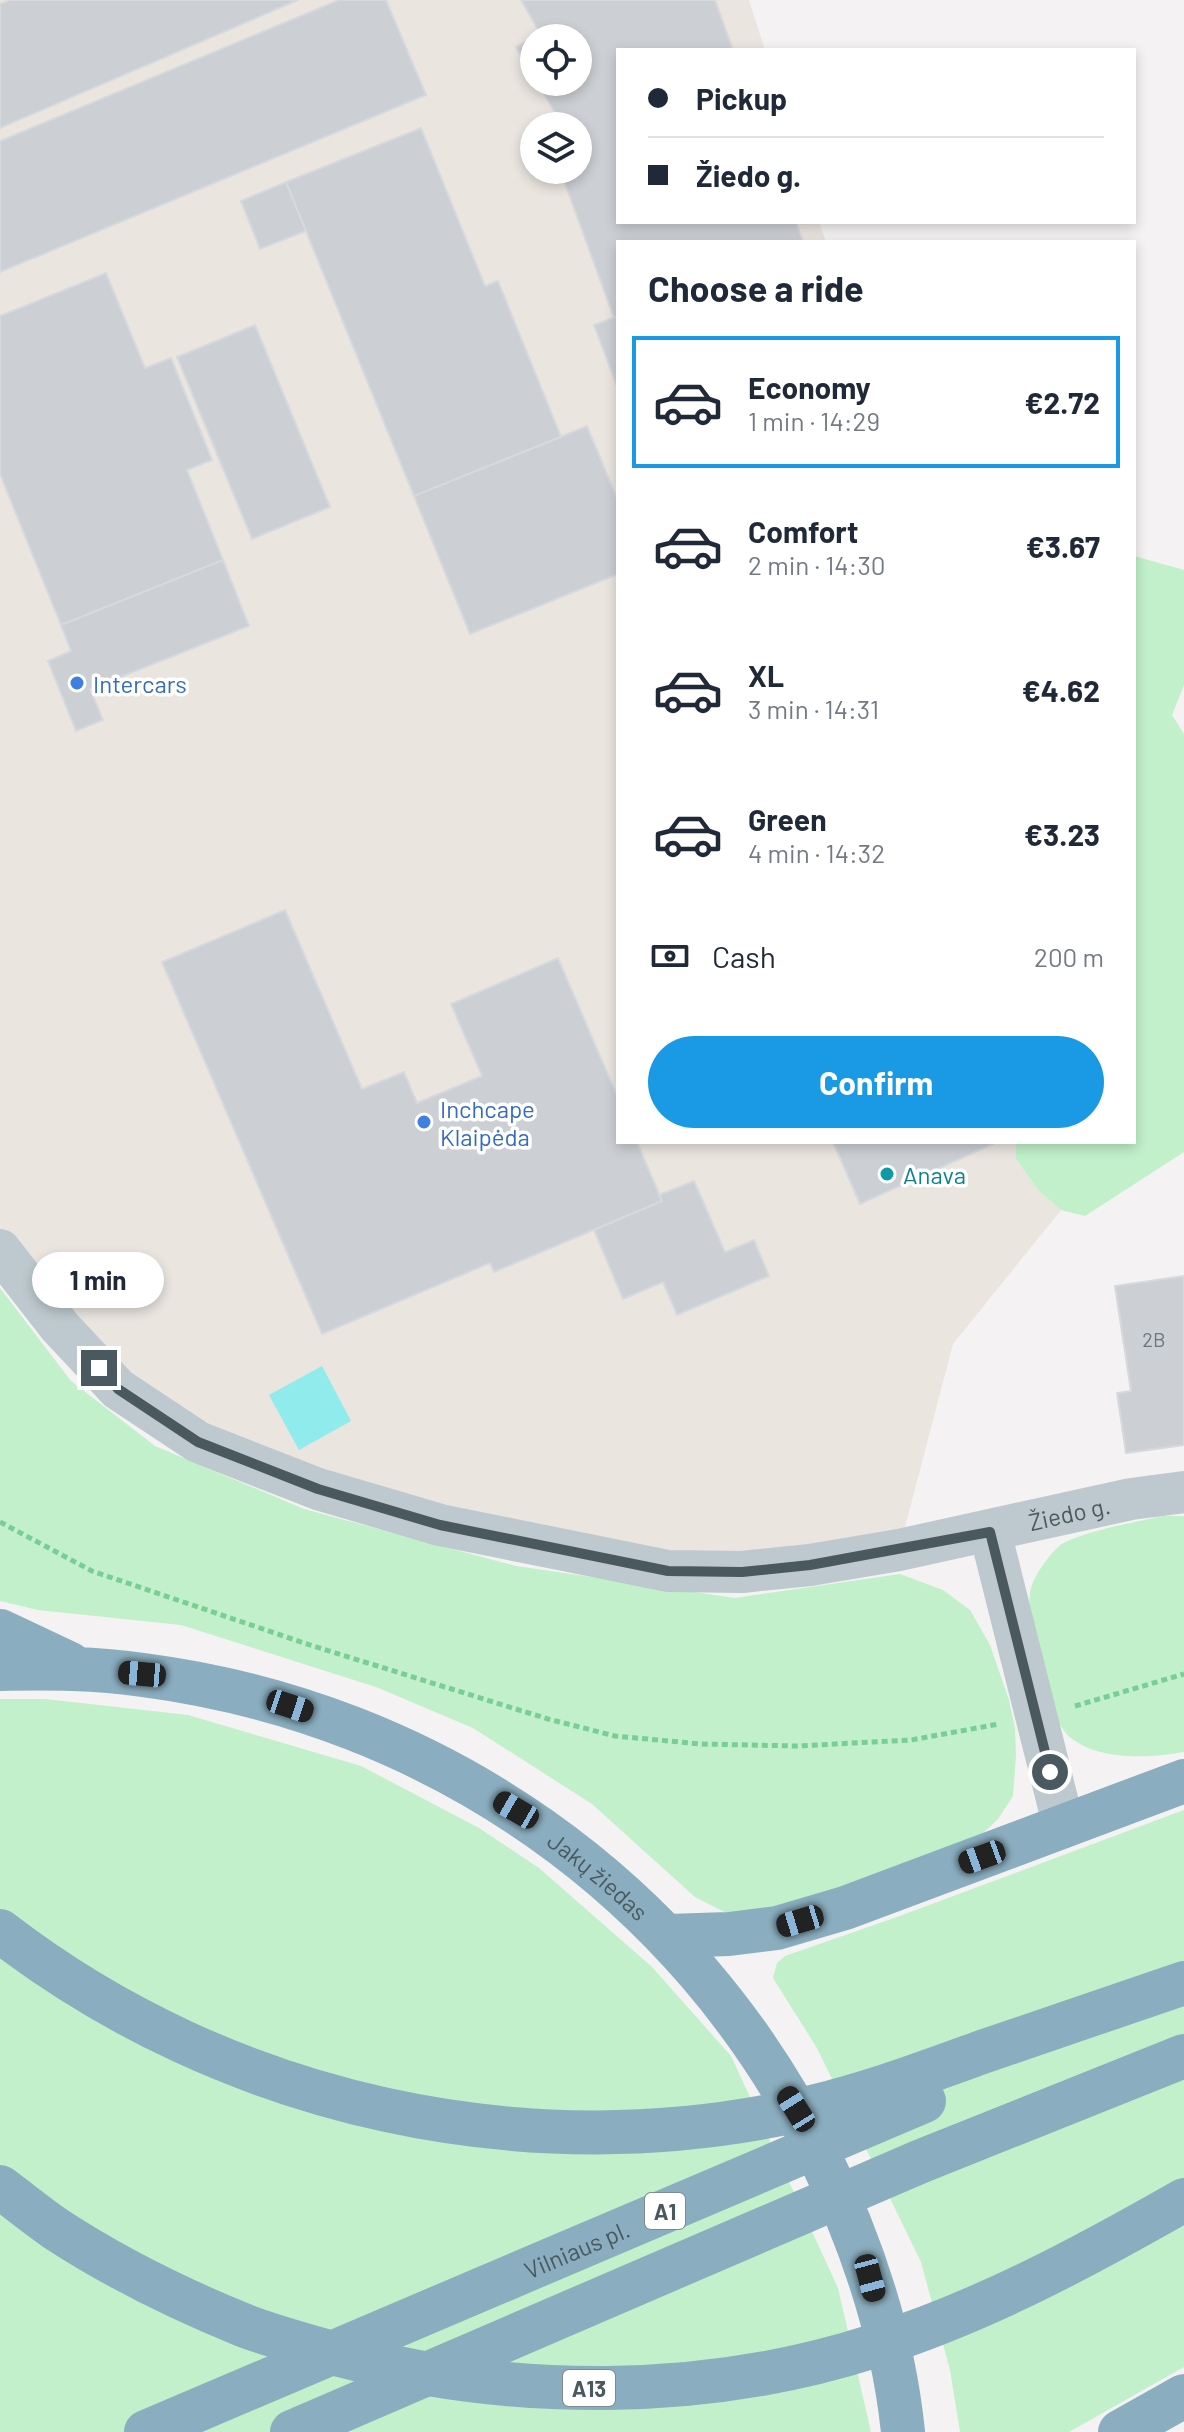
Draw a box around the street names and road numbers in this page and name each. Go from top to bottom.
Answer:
street label: Žiedo g. [1026,1490,1113,1536]
street label: Jakų žiedas [543,1825,655,1926]
road number: A1 [645,2193,685,2229]
street label: Vilniaus pl. [520,2214,634,2284]
road number: A13 [563,2370,615,2406]

